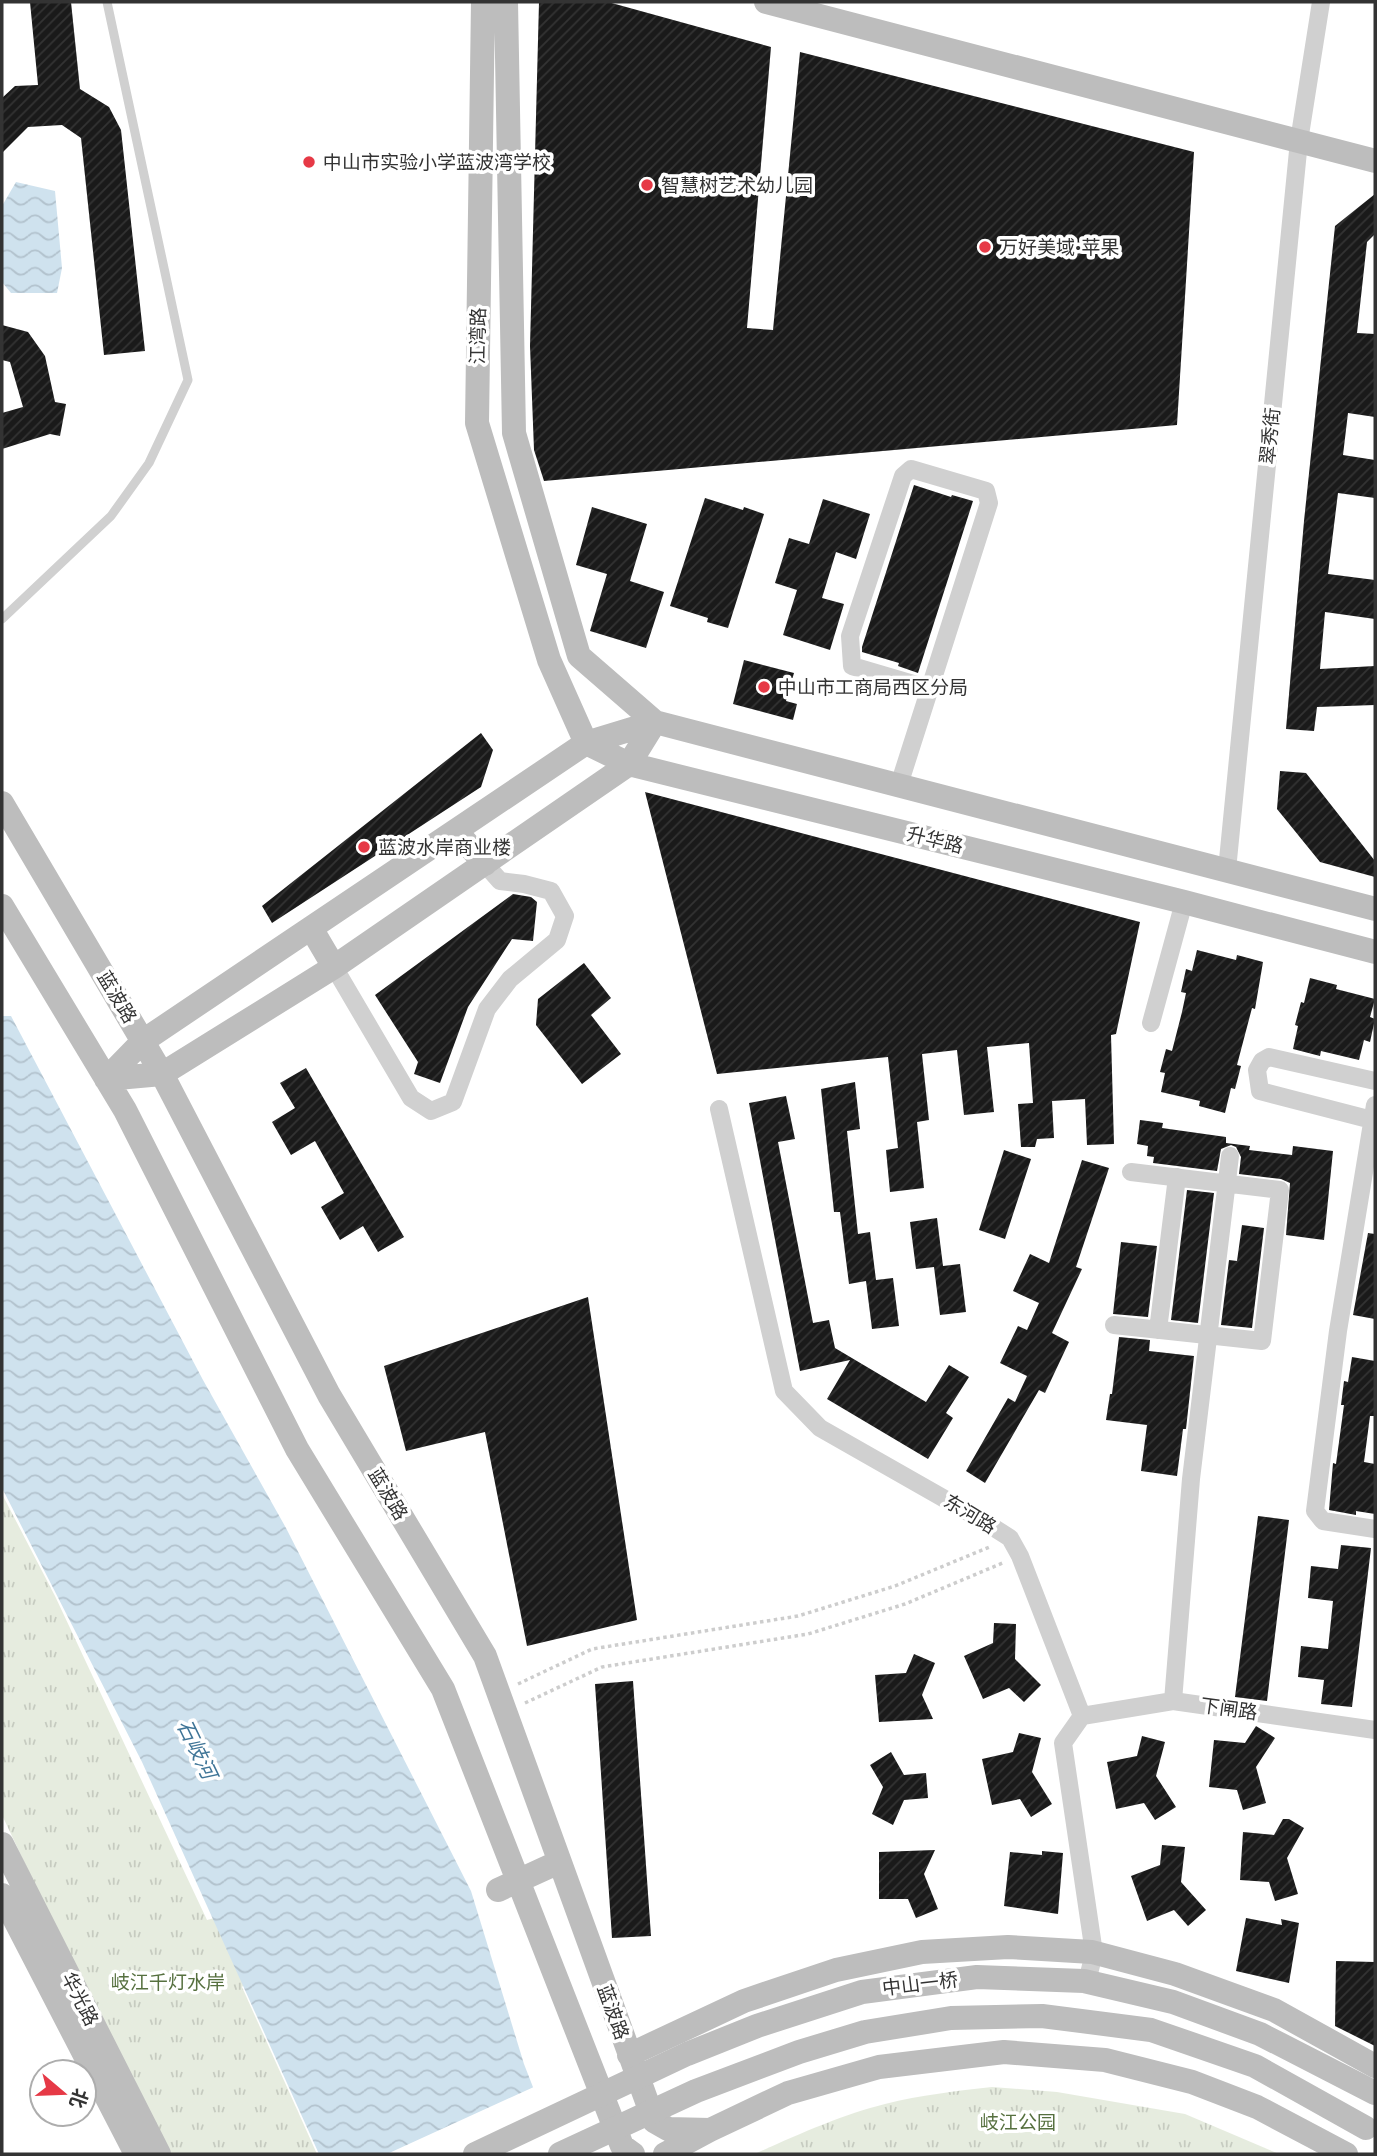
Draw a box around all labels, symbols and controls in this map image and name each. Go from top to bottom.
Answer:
place label: 中山市实验小学蓝波湾学校 [323,151,551,174]
marker: 中山市实验小学蓝波湾学校 [301,154,317,170]
place label: 智慧树艺术幼儿园 [661,174,813,197]
marker: 智慧树艺术幼儿园 [639,177,655,193]
place label: 万好美域·苹果 [999,236,1119,259]
marker: 万好美域·苹果 [977,239,993,255]
street label: 江湾路 [466,307,490,365]
street label: 翠秀街 [1256,406,1284,466]
place label: 中山市工商局西区分局 [778,676,968,699]
marker: 中山市工商局西区分局 [756,679,772,695]
street label: 升华路 [905,822,965,858]
place label: 蓝波水岸商业楼 [378,836,511,859]
marker: 蓝波水岸商业楼 [356,839,372,855]
street label: 蓝波路 [92,967,142,1027]
street label: 蓝波路 [363,1464,413,1524]
street label: 东河路 [940,1489,1000,1539]
street label: 下闸路 [1199,1694,1259,1724]
water label: 石岐河 [172,1715,224,1786]
street label: 华光路 [57,1968,103,2030]
street label: 中山一桥 [881,1968,959,2000]
park label: 岐江千灯水岸 [111,1971,225,1994]
street label: 蓝波路 [592,1981,634,2043]
north arrow [28,2058,98,2128]
text: 北 [65,2086,93,2111]
park label: 岐江公园 [980,2111,1056,2134]

